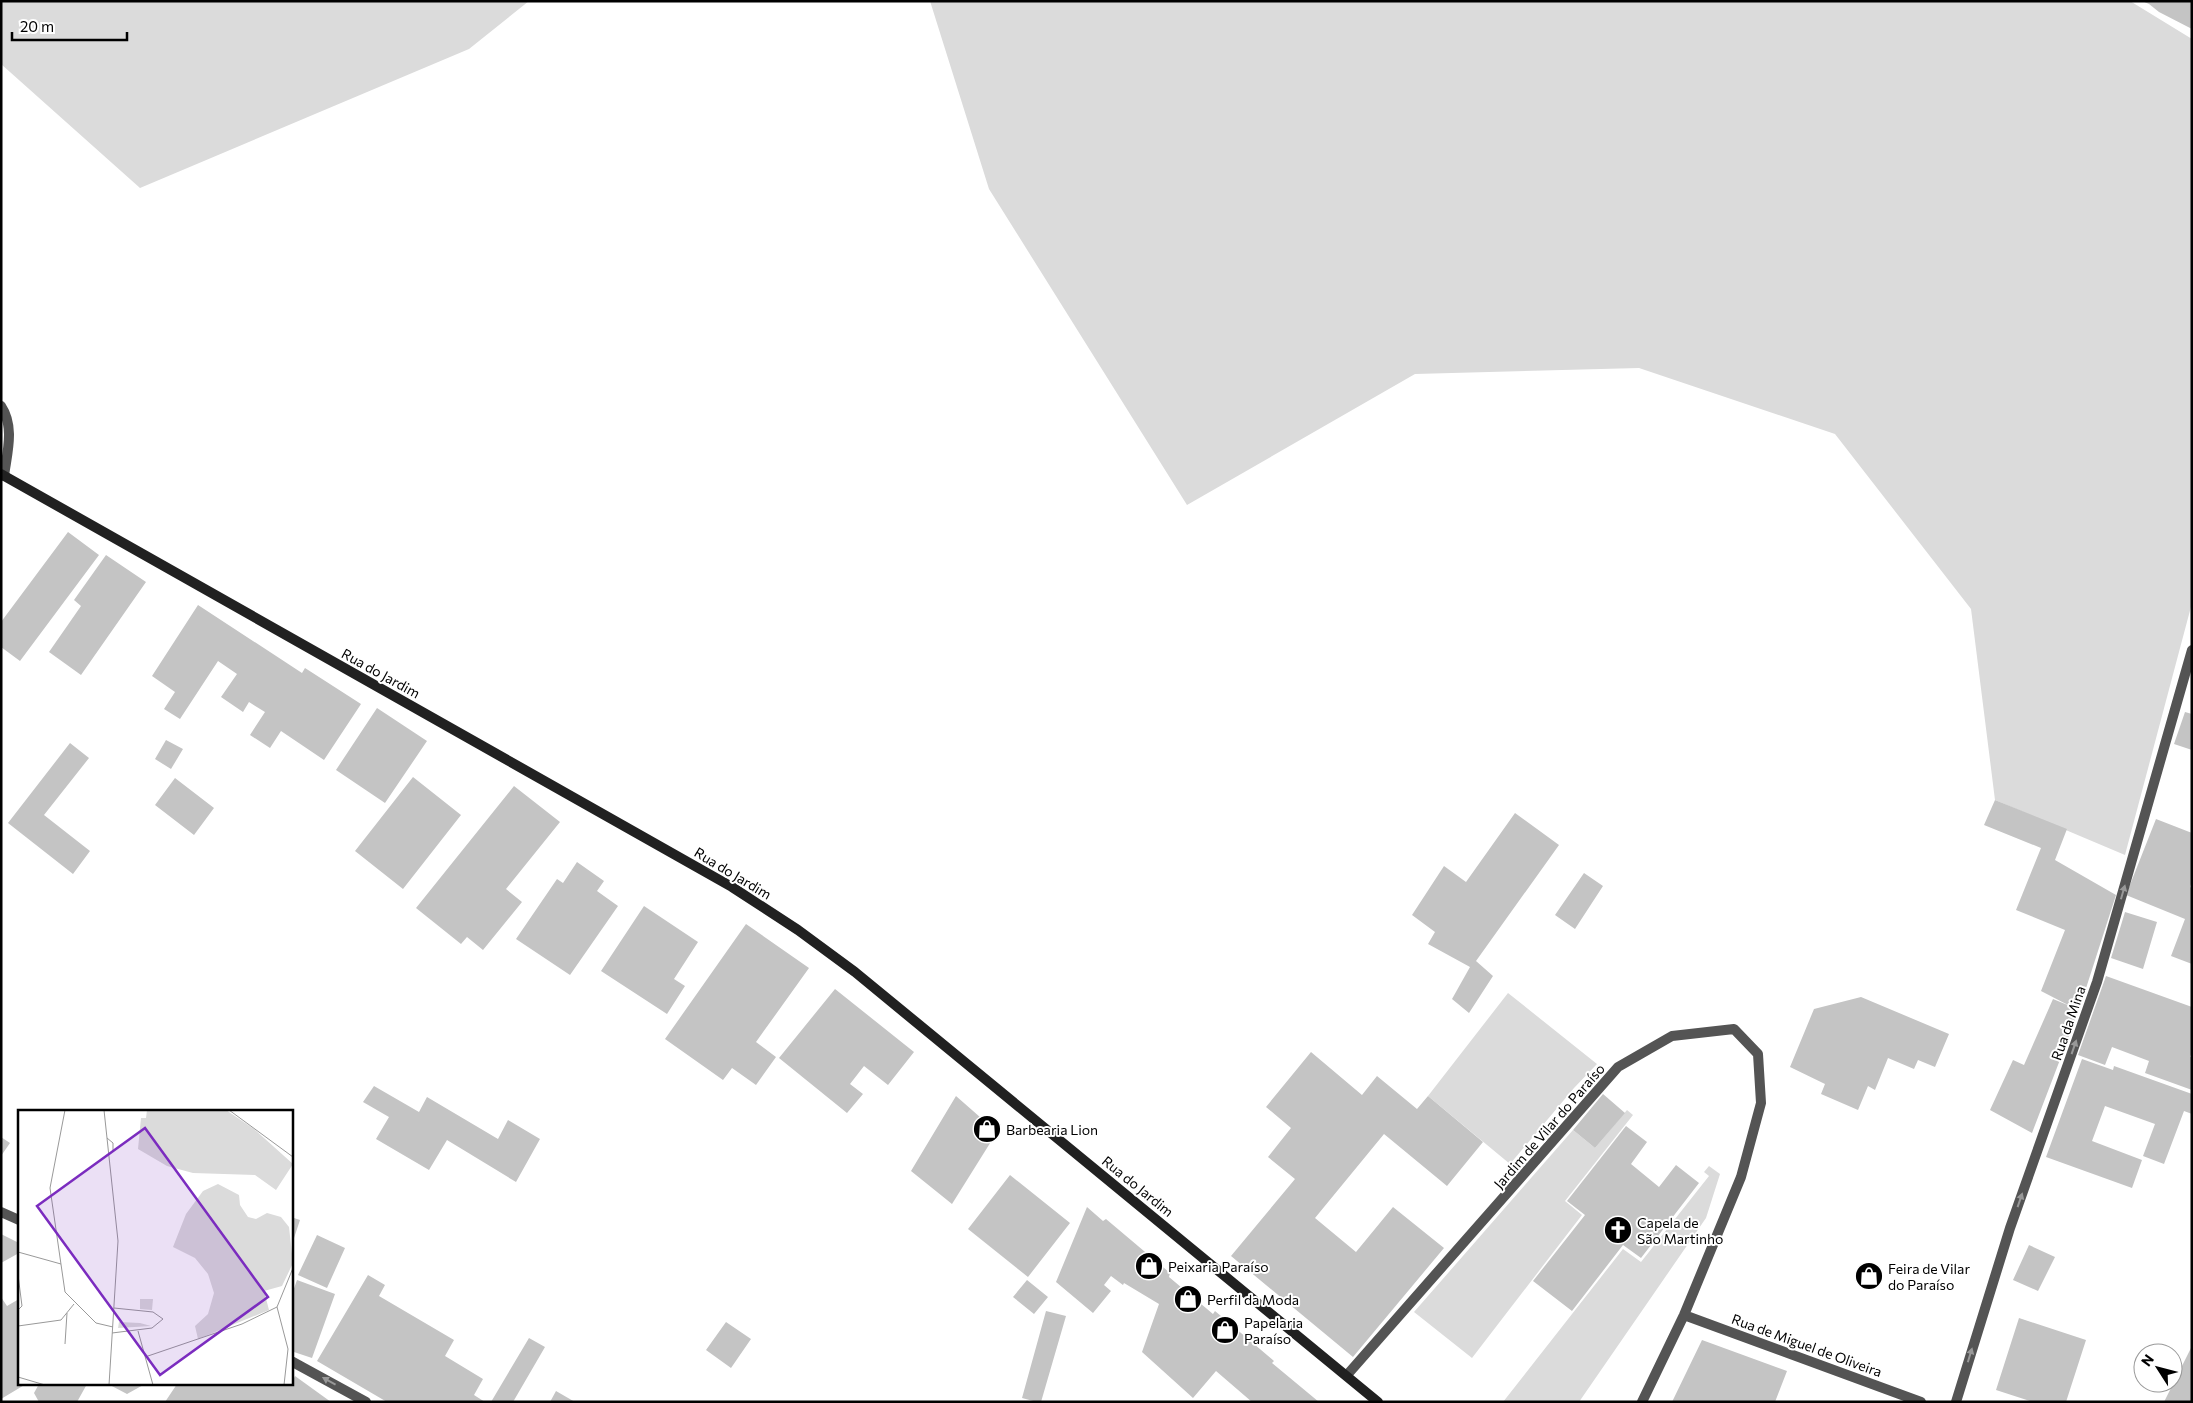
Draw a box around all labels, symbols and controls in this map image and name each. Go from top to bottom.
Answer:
scale bar [12,10,128,42]
text: 20 m [20,17,54,35]
street label: Rua do Jardim [339,644,423,702]
street label: Rua do Jardim [691,843,775,903]
one-way arrow [2119,885,2127,900]
street label: Rua da Mina [2047,984,2089,1062]
one-way arrow [2070,1039,2078,1054]
street label: Jardim de Vilar do Paraíso [1490,1060,1608,1192]
inset map [18,1110,292,1386]
shop icon: Barbearia Lion [972,1114,1002,1144]
place label: Barbearia Lion [1006,1121,1098,1138]
street label: Rua do Jardim [1099,1152,1177,1220]
one-way arrow [2017,1193,2024,1208]
place label: Capela de São Martinho [1637,1214,1723,1247]
church icon: Capela de São Martinho [1603,1215,1633,1245]
shop icon: Peixaria Paraíso [1134,1251,1164,1281]
place label: Peixaria Paraíso [1168,1258,1269,1275]
place label: Feira de Vilar do Paraíso [1888,1260,1970,1293]
shop icon: Feira de Vilar do Paraíso [1854,1261,1884,1291]
shop icon: Perfil da Moda [1173,1284,1203,1314]
place label: Perfil da Moda [1207,1291,1299,1308]
street label: Rua de Miguel de Oliveira [1730,1310,1884,1380]
place label: Papelaria Paraíso [1244,1314,1303,1347]
shop icon: Papelaria Paraíso [1210,1315,1240,1345]
north arrow [2133,1343,2183,1393]
one-way arrow [1967,1348,1975,1363]
text: N [2137,1351,2157,1369]
one-way arrow [321,1377,336,1385]

